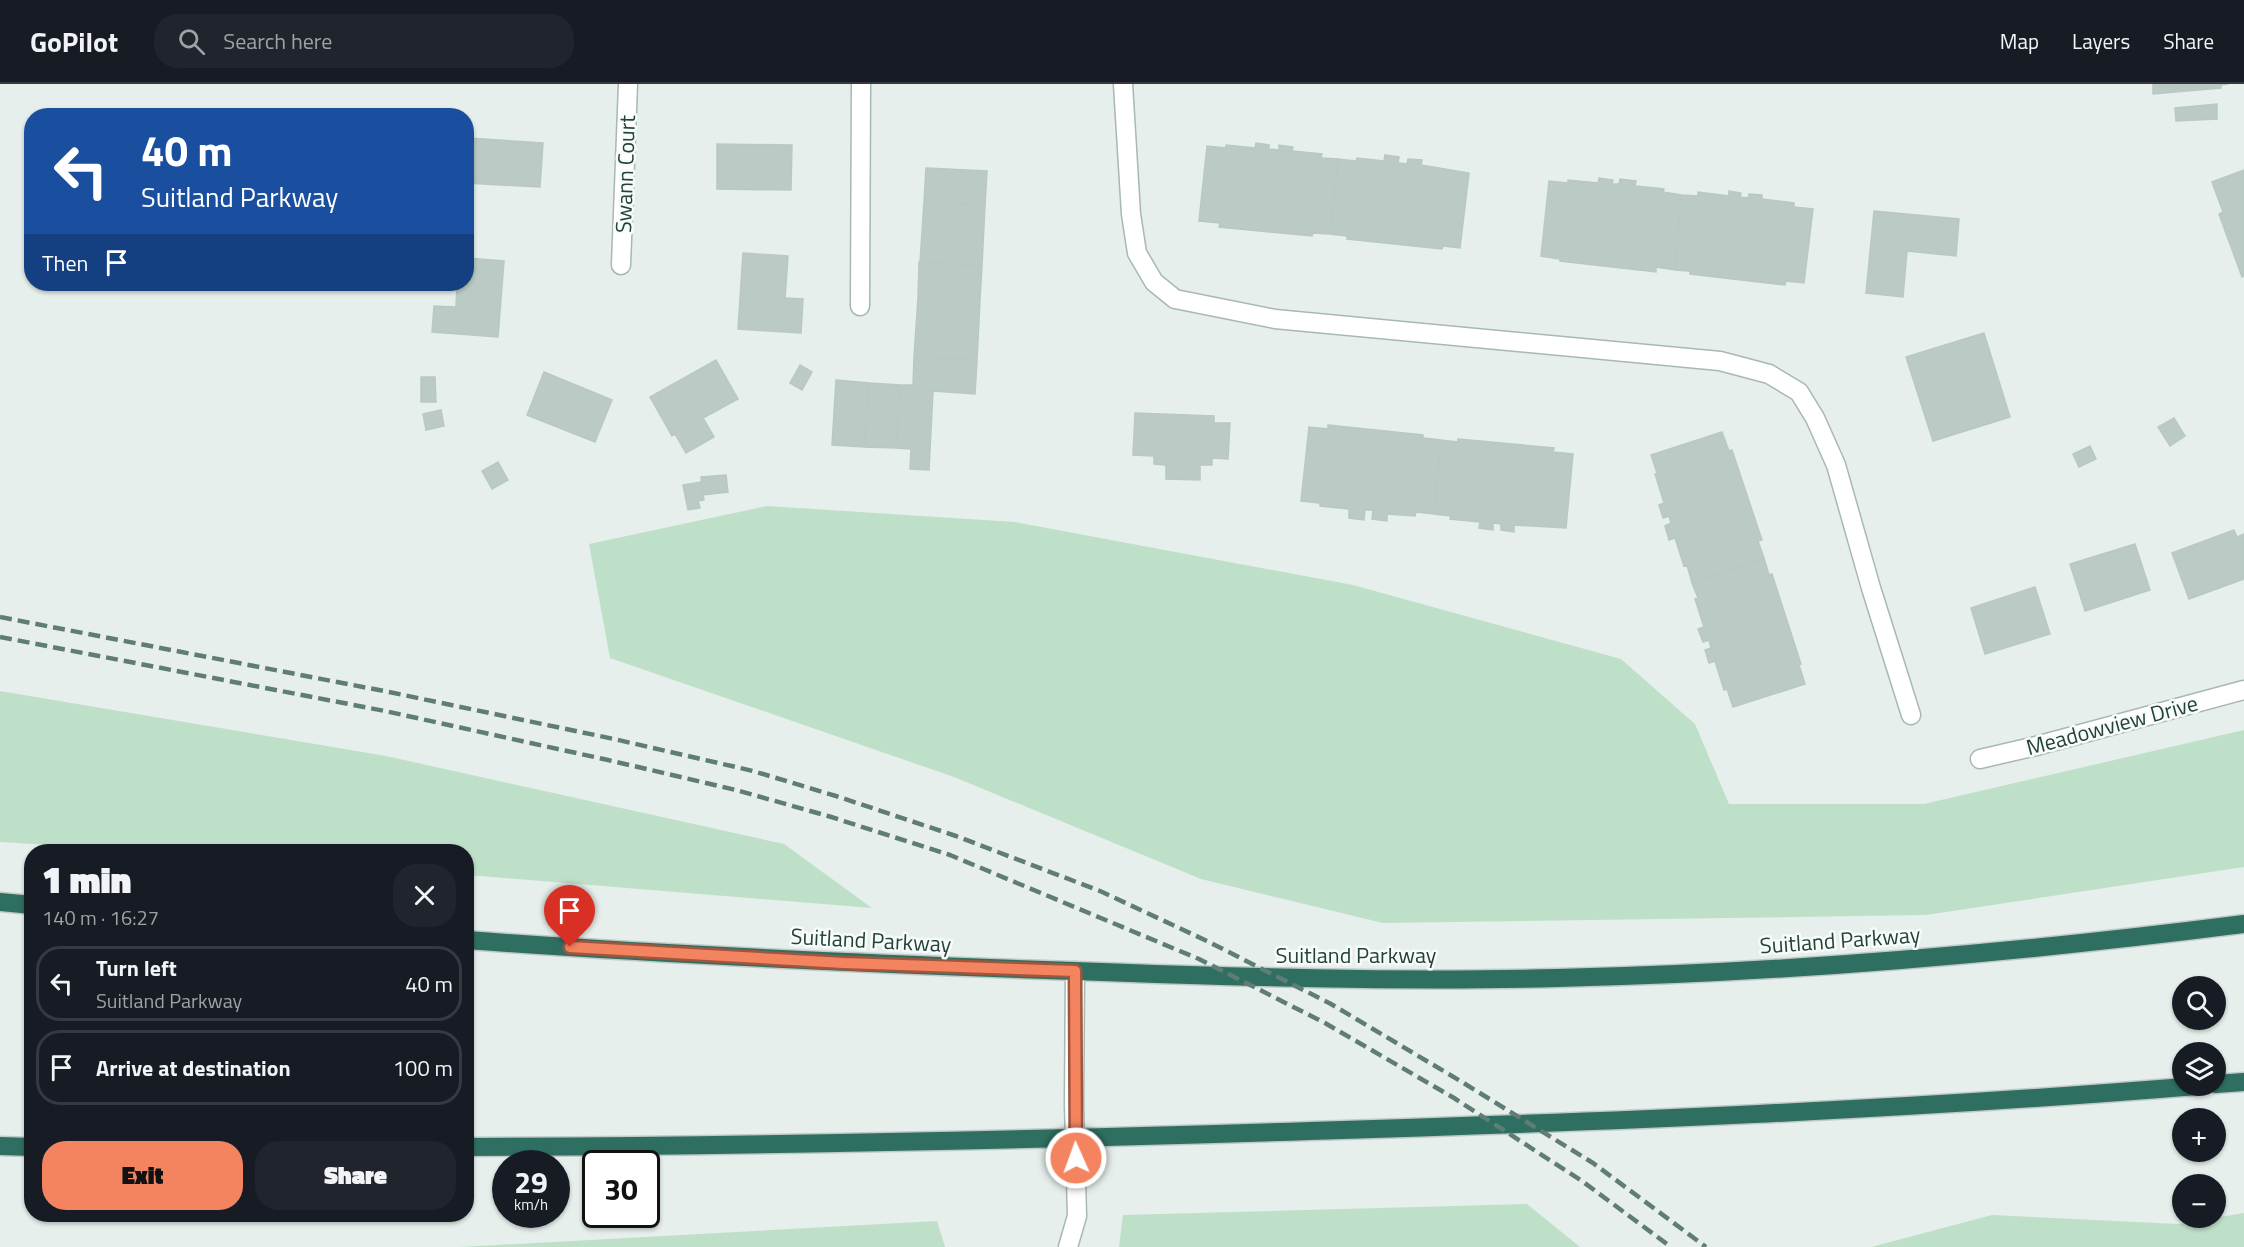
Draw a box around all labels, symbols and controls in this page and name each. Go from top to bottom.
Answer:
search box [154,14,574,68]
text: GoPilot [30,20,118,63]
text: Search here [223,24,332,58]
icon: search [175,25,208,58]
text: Map [2000,25,2039,57]
text: Layers [2072,25,2130,57]
text: Share [2163,25,2214,57]
street label: Swann Court [606,114,644,234]
text: 40 m [141,118,233,182]
icon: left [42,132,120,210]
text: Suitland Parkway [141,176,338,217]
text: Then [42,246,88,280]
icon: arrive [100,246,133,279]
street label: Meadowview Drive [2022,686,2202,764]
text: 1 min [42,852,131,907]
button: close [393,864,456,927]
pin [544,885,595,947]
icon: arrive [553,894,586,927]
text: 140 m · 16:27 [42,902,159,933]
street label: Suitland Parkway [1759,917,1922,963]
street label: Suitland Parkway [790,919,953,961]
street label: Suitland Parkway [1276,938,1437,972]
text: Turn left [96,951,177,985]
icon: left [45,967,78,1000]
text: 40 m [405,967,453,1001]
map controls [2172,976,2226,1228]
button: search [2172,976,2226,1030]
text: Suitland Parkway [96,985,242,1016]
button: layers [2172,1042,2226,1096]
icon: arrive [45,1051,78,1084]
text: Arrive at destination [96,1051,291,1085]
text: 100 m [393,1051,453,1085]
button: + [2172,1108,2226,1162]
position arrow [1044,1126,1108,1190]
button: Exit [42,1141,243,1210]
button: Share [255,1141,456,1210]
speed limit sign: 30 [582,1150,660,1228]
text: 29 [514,1159,548,1205]
button: − [2172,1174,2226,1228]
text: km/h [514,1193,548,1216]

